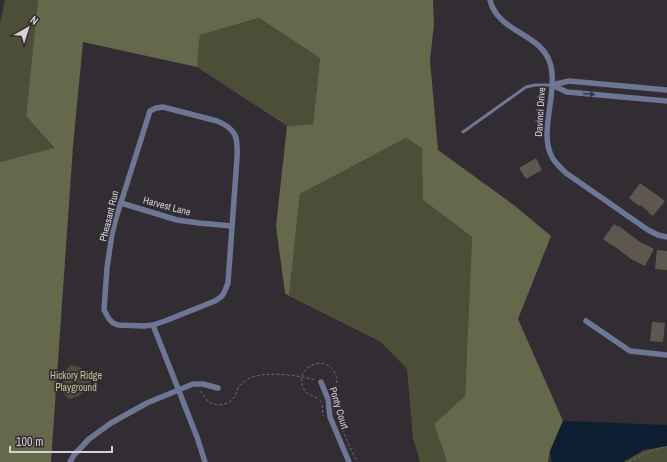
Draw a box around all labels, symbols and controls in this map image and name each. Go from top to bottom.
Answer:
north arrow [8,8,48,48]
text: N [27,13,41,28]
street label: Davinci Drive [532,86,548,137]
one-way arrow [583,90,595,97]
street label: Pheasant Run [96,189,122,243]
street label: Harvest Lane [142,193,193,219]
park label: Hickory Ridge Playground [50,369,102,394]
street label: Ponty Court [326,385,352,431]
scale bar [10,428,112,454]
text: 100 m [16,434,43,450]

